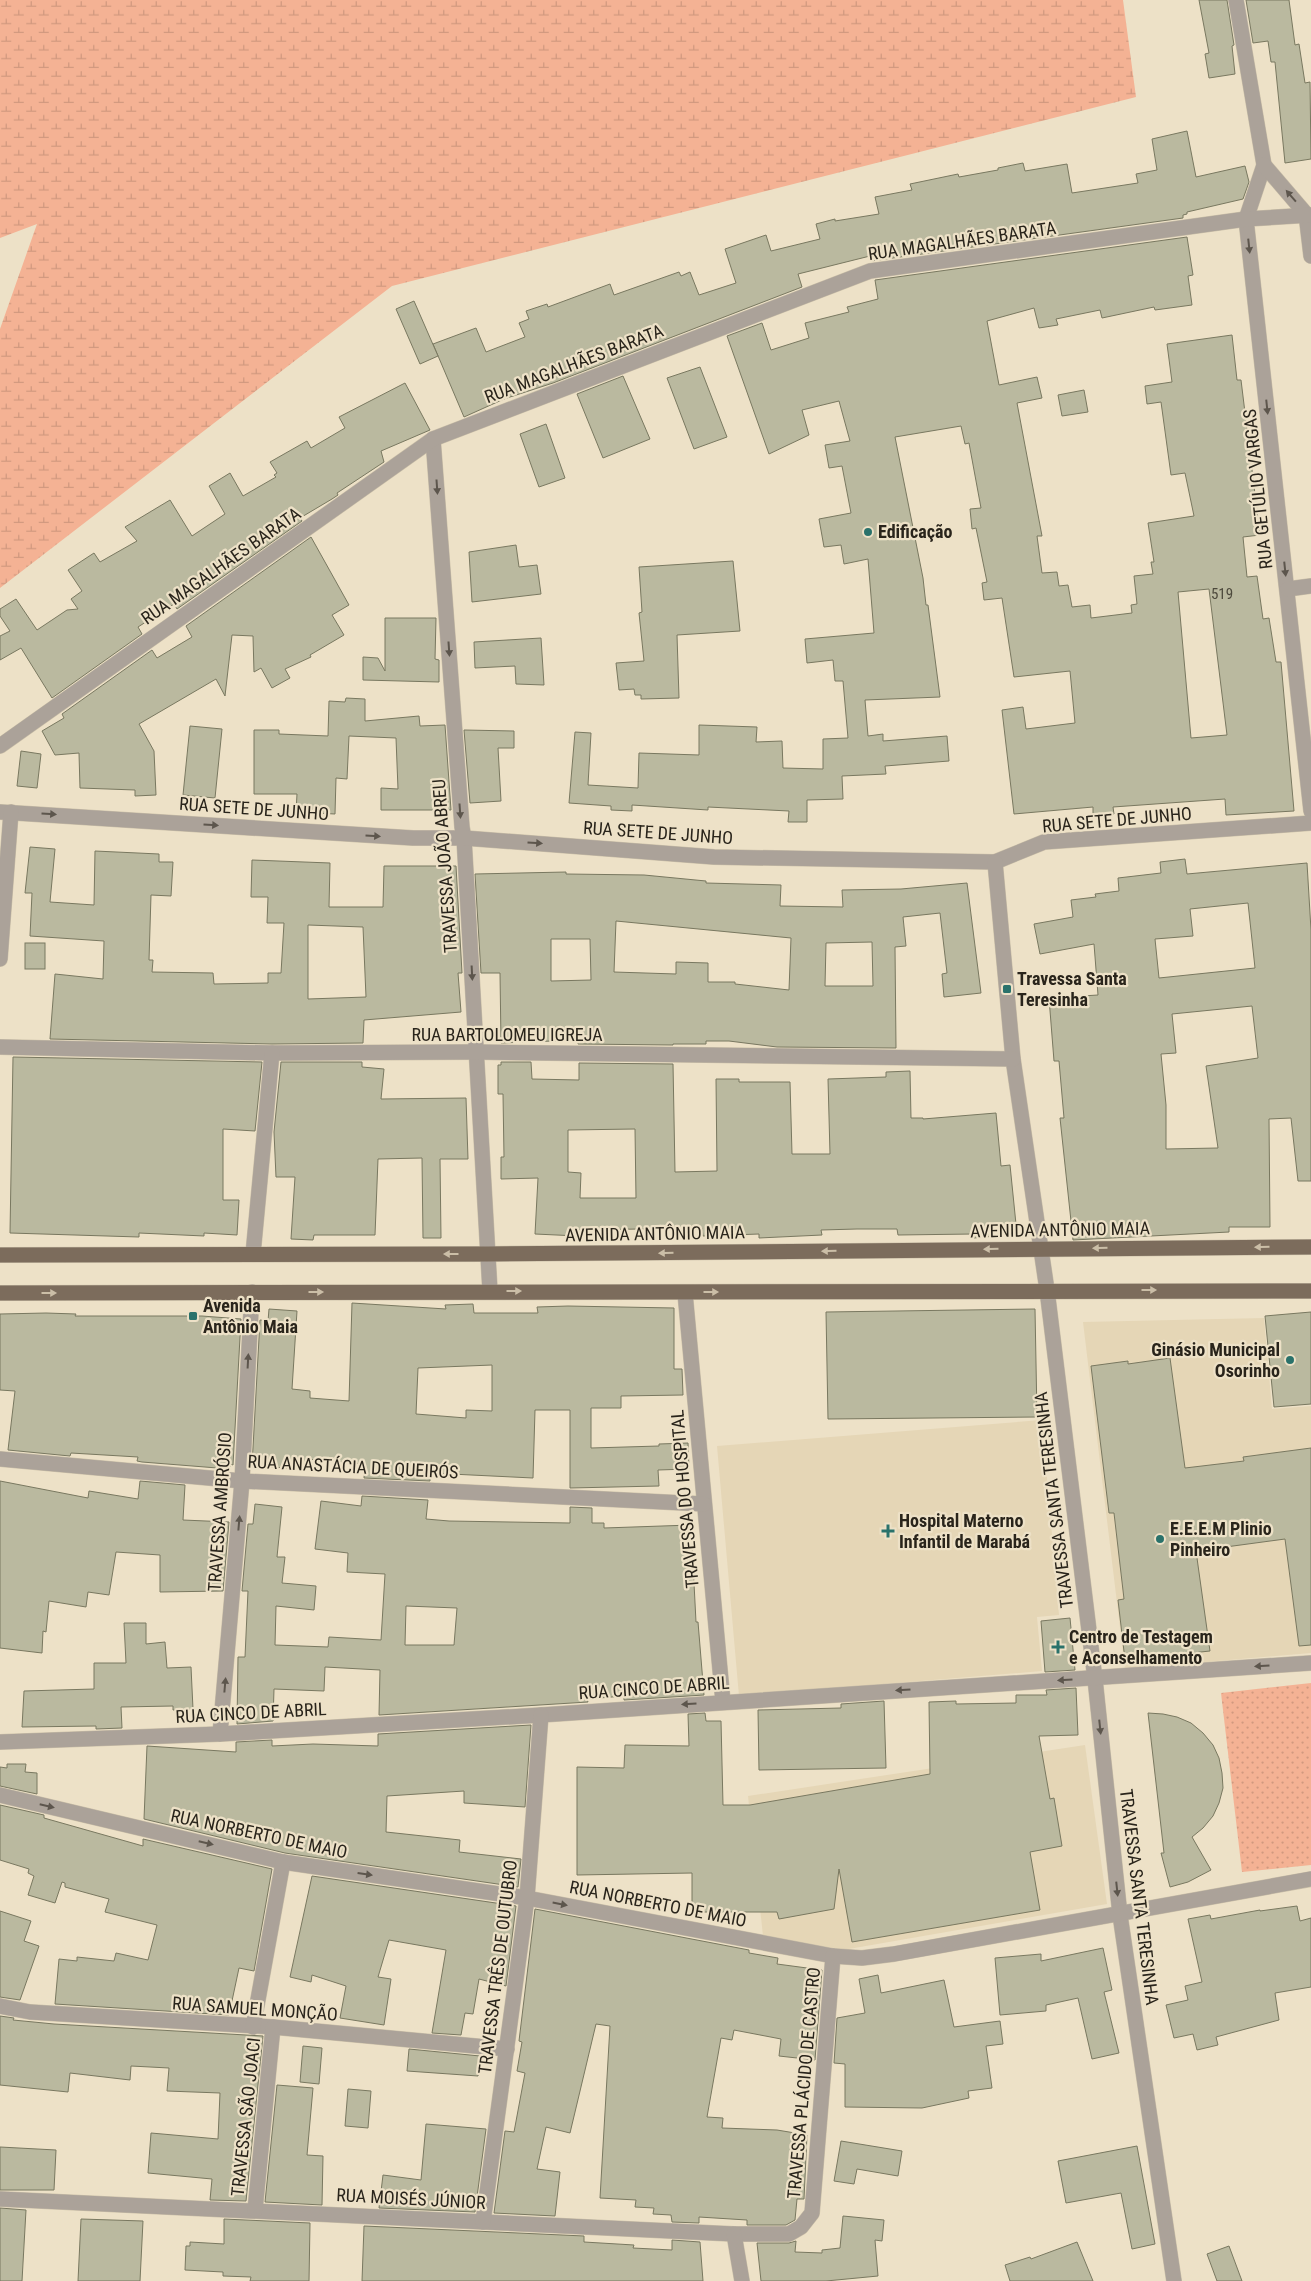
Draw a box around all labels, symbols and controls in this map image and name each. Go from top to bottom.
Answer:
one-way arrow [1285,189,1296,202]
street label: RUA MAGALHÃES BARATA [867,217,1058,264]
one-way arrow [1245,238,1253,254]
street label: RUA MAGALHÃES BARATA [481,320,667,407]
one-way arrow [1263,399,1271,415]
street label: RUA GETÚLIO VARGAS [1239,408,1276,570]
one-way arrow [433,479,441,495]
street label: RUA MAGALHÃES BARATA [137,502,305,629]
place label: Edificação [878,521,952,542]
marker: Edificação [862,526,874,538]
one-way arrow [1281,561,1289,577]
house number: 519 [1211,585,1233,603]
one-way arrow [445,641,453,657]
street label: TRAVESSA JOÃO ABREU [428,778,461,954]
street label: RUA SETE DE JUNHO [178,793,330,824]
street label: RUA SETE DE JUNHO [1041,802,1193,837]
one-way arrow [457,804,465,820]
one-way arrow [41,811,57,819]
street label: RUA SETE DE JUNHO [582,817,734,848]
one-way arrow [203,821,219,829]
one-way arrow [365,832,381,840]
one-way arrow [527,840,543,848]
one-way arrow [468,965,476,981]
place label: Travessa Santa Teresinha [1017,968,1127,1010]
marker: Travessa Santa Teresinha [1001,983,1013,995]
street label: RUA BARTOLOMEU IGREJA [411,1024,603,1045]
street label: AVENIDA ANTÔNIO MAIA [970,1217,1151,1242]
street label: AVENIDA ANTÔNIO MAIA [565,1221,746,1246]
one-way arrow [1254,1243,1270,1251]
one-way arrow [1092,1245,1108,1253]
one-way arrow [983,1246,999,1254]
one-way arrow [821,1247,837,1255]
one-way arrow [658,1249,674,1257]
one-way arrow [443,1250,459,1258]
one-way arrow [1141,1286,1157,1294]
one-way arrow [308,1288,324,1296]
one-way arrow [506,1288,522,1296]
one-way arrow [703,1288,719,1296]
one-way arrow [41,1289,57,1297]
place label: Avenida Antônio Maia [203,1295,298,1337]
marker: Avenida Antônio Maia [187,1310,199,1322]
place label: Ginásio Municipal Osorinho [1151,1339,1280,1381]
one-way arrow [245,1353,253,1369]
marker: Ginásio Municipal Osorinho [1284,1354,1296,1366]
street label: TRAVESSA SANTA TERESINHA [1030,1390,1077,1609]
street label: TRAVESSA DO HOSPITAL [666,1408,703,1589]
street label: TRAVESSA AMBRÓSIO [203,1432,236,1592]
street label: RUA ANASTÁCIA DE QUEIRÓS [247,1450,459,1483]
place label: Hospital Materno Infantil de Marabá [899,1510,1030,1552]
one-way arrow [235,1515,243,1531]
place label: E.E.E.M Plinio Pinheiro [1170,1518,1272,1560]
marker: Hospital Materno Infantil de Marabá [881,1524,895,1538]
marker: E.E.E.M Plinio Pinheiro [1154,1533,1166,1545]
place label: Centro de Testagem e Aconselhamento [1069,1626,1213,1668]
marker: Centro de Testagem e Aconselhamento [1051,1640,1065,1654]
one-way arrow [1254,1663,1270,1671]
street label: RUA CINCO DE ABRIL [578,1672,731,1703]
one-way arrow [221,1677,229,1693]
one-way arrow [1057,1677,1073,1685]
one-way arrow [895,1687,911,1695]
street label: RUA CINCO DE ABRIL [175,1698,327,1727]
one-way arrow [680,1700,696,1708]
one-way arrow [1096,1719,1104,1735]
street label: TRAVESSA SANTA TERESINHA [1116,1788,1163,2007]
one-way arrow [40,1802,55,1810]
street label: RUA NORBERTO DE MAIO [169,1805,349,1862]
one-way arrow [198,1839,213,1847]
street label: TRAVESSA TRÊS DE OUTUBRO [474,1859,521,2075]
one-way arrow [358,1870,374,1878]
street label: RUA NORBERTO DE MAIO [568,1876,748,1931]
one-way arrow [1113,1881,1121,1897]
one-way arrow [553,1901,569,1909]
street label: TRAVESSA PLÁCIDO DE CASTRO [783,1966,824,2200]
street label: RUA SAMUEL MONÇÃO [172,1992,339,2025]
street label: TRAVESSA SÃO JOACI [227,2036,264,2197]
street label: RUA MOISÉS JÚNIOR [336,2184,487,2213]

